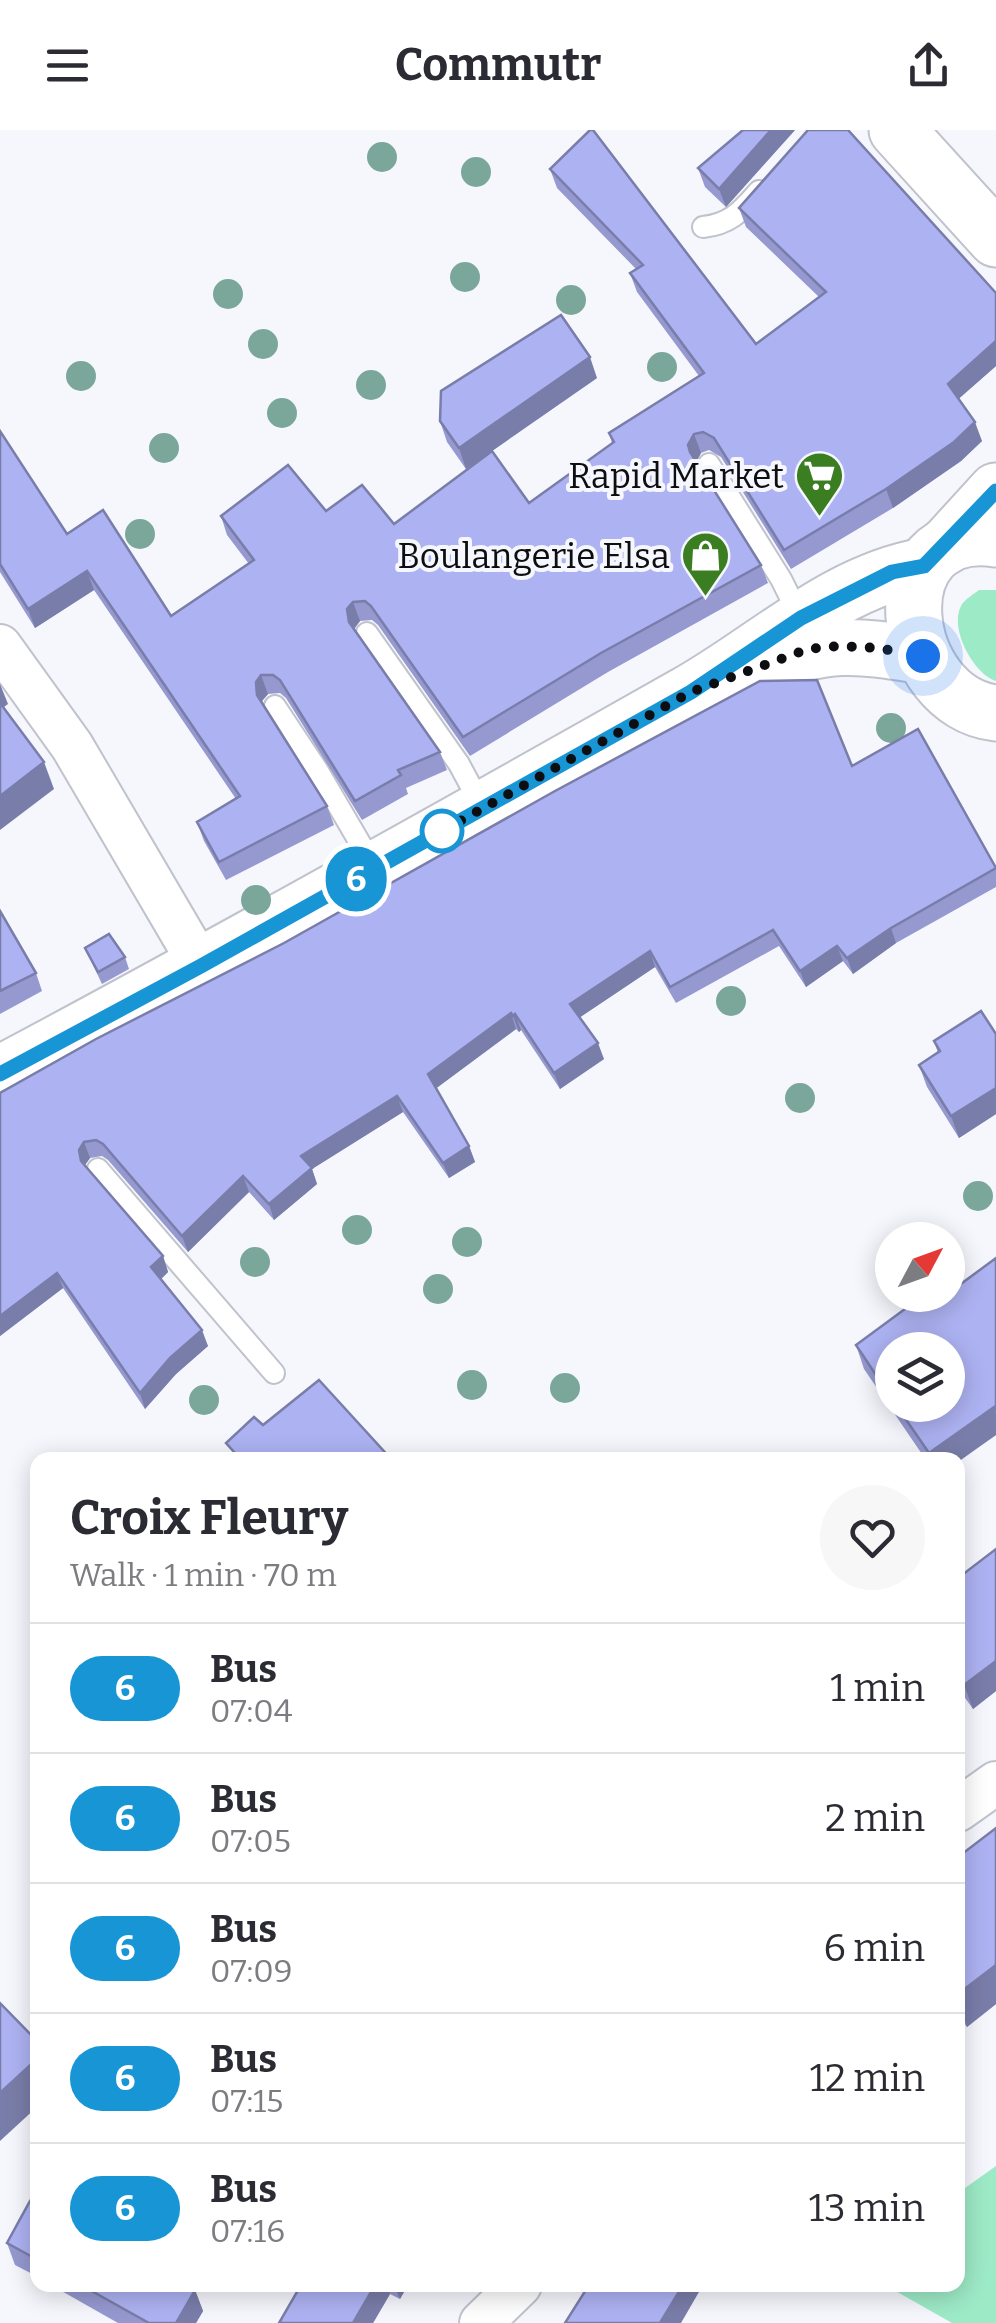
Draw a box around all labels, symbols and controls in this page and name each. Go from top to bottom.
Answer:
icon: menu [40,38,95,93]
text: Commutr [395,38,601,92]
icon: share [901,38,956,93]
supermarket icon: Rapid Market [793,450,845,518]
place label: Rapid Market [568,455,784,497]
shop icon: Boulangerie Elsa [679,530,731,598]
place label: Boulangerie Elsa [398,535,670,577]
your location [898,631,948,681]
unlabelled marker [421,810,463,852]
line badge: 6 [324,846,388,912]
text: 6 [346,858,366,900]
north arrow [875,1222,965,1312]
map controls [875,1222,965,1422]
button: layers [875,1332,965,1422]
button: heart [820,1485,925,1590]
text: Croix Fleury [70,1489,348,1547]
text: Walk · 1 min · 70 m [70,1556,337,1594]
text: Bus [210,1646,277,1692]
text: 1 min [830,1665,925,1711]
text: 6 [115,1667,135,1709]
text: 07:04 [210,1692,293,1730]
text: Bus [210,1776,277,1822]
text: 2 min [825,1795,925,1841]
text: 6 [115,1797,135,1839]
text: 07:05 [210,1822,291,1860]
text: Bus [210,1906,277,1952]
text: 6 min [823,1925,925,1971]
text: 6 [115,1927,135,1969]
text: 07:09 [210,1952,293,1990]
text: Bus [210,2036,277,2082]
text: 12 min [810,2055,925,2101]
text: 6 [115,2057,135,2099]
text: 07:15 [210,2082,283,2120]
text: Bus [210,2166,277,2212]
text: 13 min [809,2185,925,2231]
text: 6 [115,2187,135,2229]
text: 07:16 [210,2212,285,2250]

